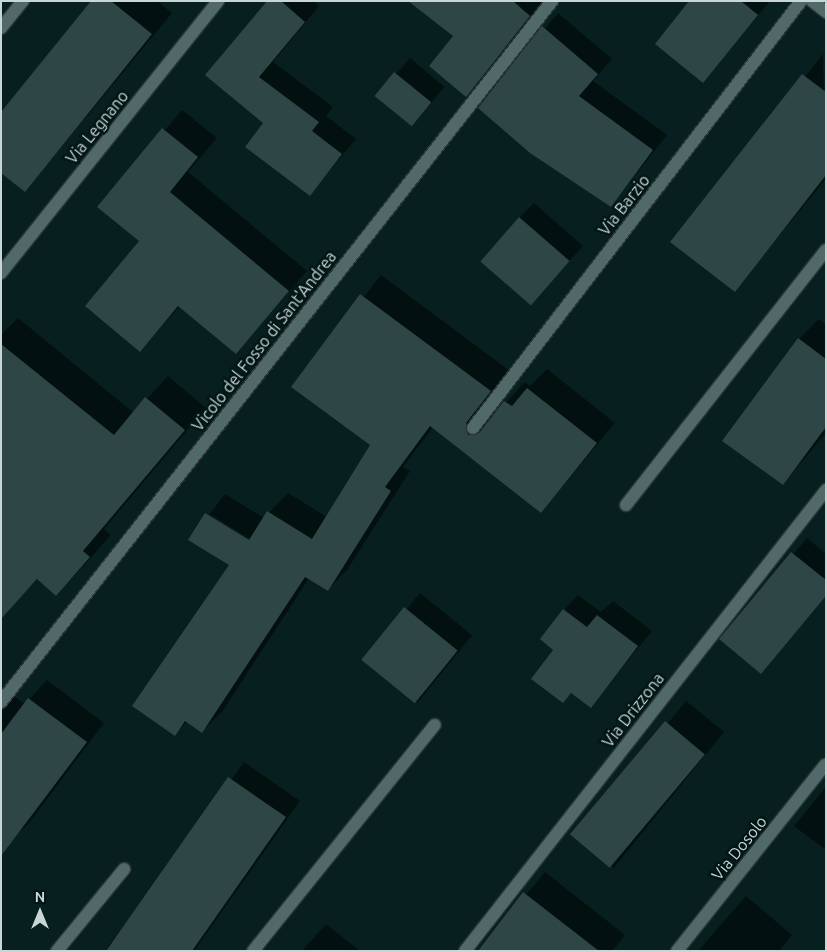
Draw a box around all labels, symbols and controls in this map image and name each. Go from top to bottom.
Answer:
street label: Via Legnano [62,87,132,167]
street label: Via Barzio [594,171,654,239]
street label: Vicolo del Fosso di Sant'Andrea [188,247,340,435]
street label: Via Drizzona [598,669,668,751]
street label: Via Dosolo [707,812,771,884]
north arrow [15,887,65,937]
text: N [35,889,45,905]

